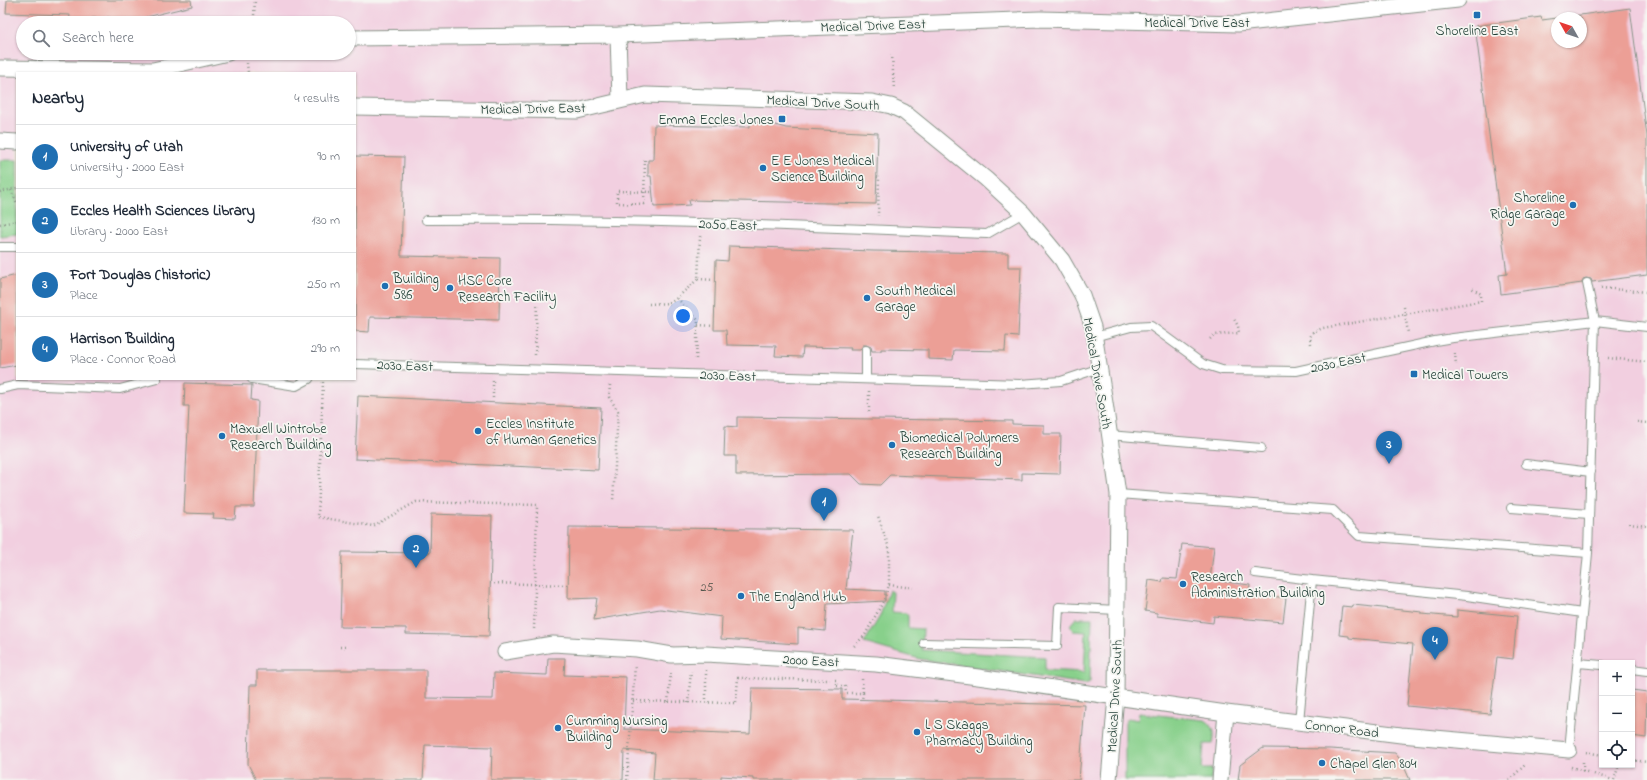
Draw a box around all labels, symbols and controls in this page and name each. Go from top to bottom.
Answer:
marker: Shoreline East [1472,10,1482,20]
north arrow [1551,12,1587,48]
street label: Medical Drive East [1144,13,1250,34]
street label: Medical Drive East [820,14,926,39]
search box [16,16,356,60]
place label: Shoreline East [1436,21,1519,42]
icon: search [30,27,52,49]
text: Search here [62,27,134,49]
text: Nearby [32,86,84,111]
text: 4 results [294,89,340,108]
street label: Medical Drive South [766,90,880,117]
street label: Medical Drive East [480,98,586,121]
place label: Emma Eccles Jones [658,110,774,131]
marker: Emma Eccles Jones [777,114,787,124]
text: University of Utah [70,136,183,158]
text: 1 [43,147,47,166]
text: 90 m [317,147,340,166]
place label: E E Jones Medical Science Building [771,151,874,189]
text: University · 2000 East [70,158,185,177]
marker: E E Jones Medical Science Building [758,163,768,173]
place label: Shoreline Ridge Garage [1490,188,1566,226]
text: Eccles Health Sciences Library [70,200,255,222]
marker: Shoreline Ridge Garage [1568,200,1578,210]
text: 2 [42,211,48,230]
text: 130 m [312,211,340,230]
street label: 2050 East [698,214,758,237]
text: Library · 2000 East [70,222,168,241]
text: Fort Douglas (historic) [70,264,210,286]
place label: Building 586 [392,269,439,306]
place label: HSC Core Research Facility [458,271,557,309]
text: 3 [42,275,48,294]
text: 250 m [307,275,340,294]
marker: Building 586 [380,281,390,291]
place label: South Medical Garage [875,281,955,319]
marker: HSC Core Research Facility [445,283,455,293]
text: Place [70,286,98,305]
marker: South Medical Garage [862,293,872,303]
your location [673,306,693,326]
street label: Medical Drive South [1076,316,1117,431]
text: Harrison Building [70,328,175,350]
text: 4 [42,339,48,358]
text: 290 m [311,339,340,358]
street label: 2030 East [1309,347,1368,380]
text: Place · Connor Road [70,350,176,369]
street label: 2030 East [376,355,434,378]
street label: 2030 East [699,365,757,388]
place label: Medical Towers [1422,365,1508,386]
marker: Medical Towers [1409,369,1419,379]
place label: Eccles Institute of Human Genetics [486,414,597,451]
place label: Maxwell Wintrobe Research Building [230,419,332,457]
marker: Eccles Institute of Human Genetics [473,426,483,436]
place label: Biomedical Polymers Research Building [899,428,1019,466]
marker: Maxwell Wintrobe Research Building [217,431,227,441]
pin: 3 [1376,431,1402,464]
marker: Biomedical Polymers Research Building [887,440,897,450]
pin: 1 [811,488,837,521]
pin: 2 [403,535,429,568]
place label: Research Administration Building [1191,567,1325,605]
house number: 25 [701,579,714,597]
marker: Research Administration Building [1178,579,1188,589]
place label: The England Hub [749,587,847,609]
marker: The England Hub [736,591,746,601]
pin: 4 [1422,627,1448,660]
street label: Medical Drive South [1102,639,1129,753]
street label: 2000 East [782,650,840,673]
map controls [1599,660,1635,768]
button: + [1599,660,1635,696]
button: − [1599,696,1635,732]
place label: Cumming Nursing Building [565,711,667,749]
place label: L S Skaggs Pharmacy Building [925,715,1033,753]
street label: Connor Road [1304,715,1380,744]
marker: Cumming Nursing Building [553,723,563,733]
marker: L S Skaggs Pharmacy Building [912,727,922,737]
button: locate [1599,732,1635,768]
place label: Chapel Glen 804 [1330,754,1417,775]
marker: Chapel Glen 804 [1317,758,1327,768]

